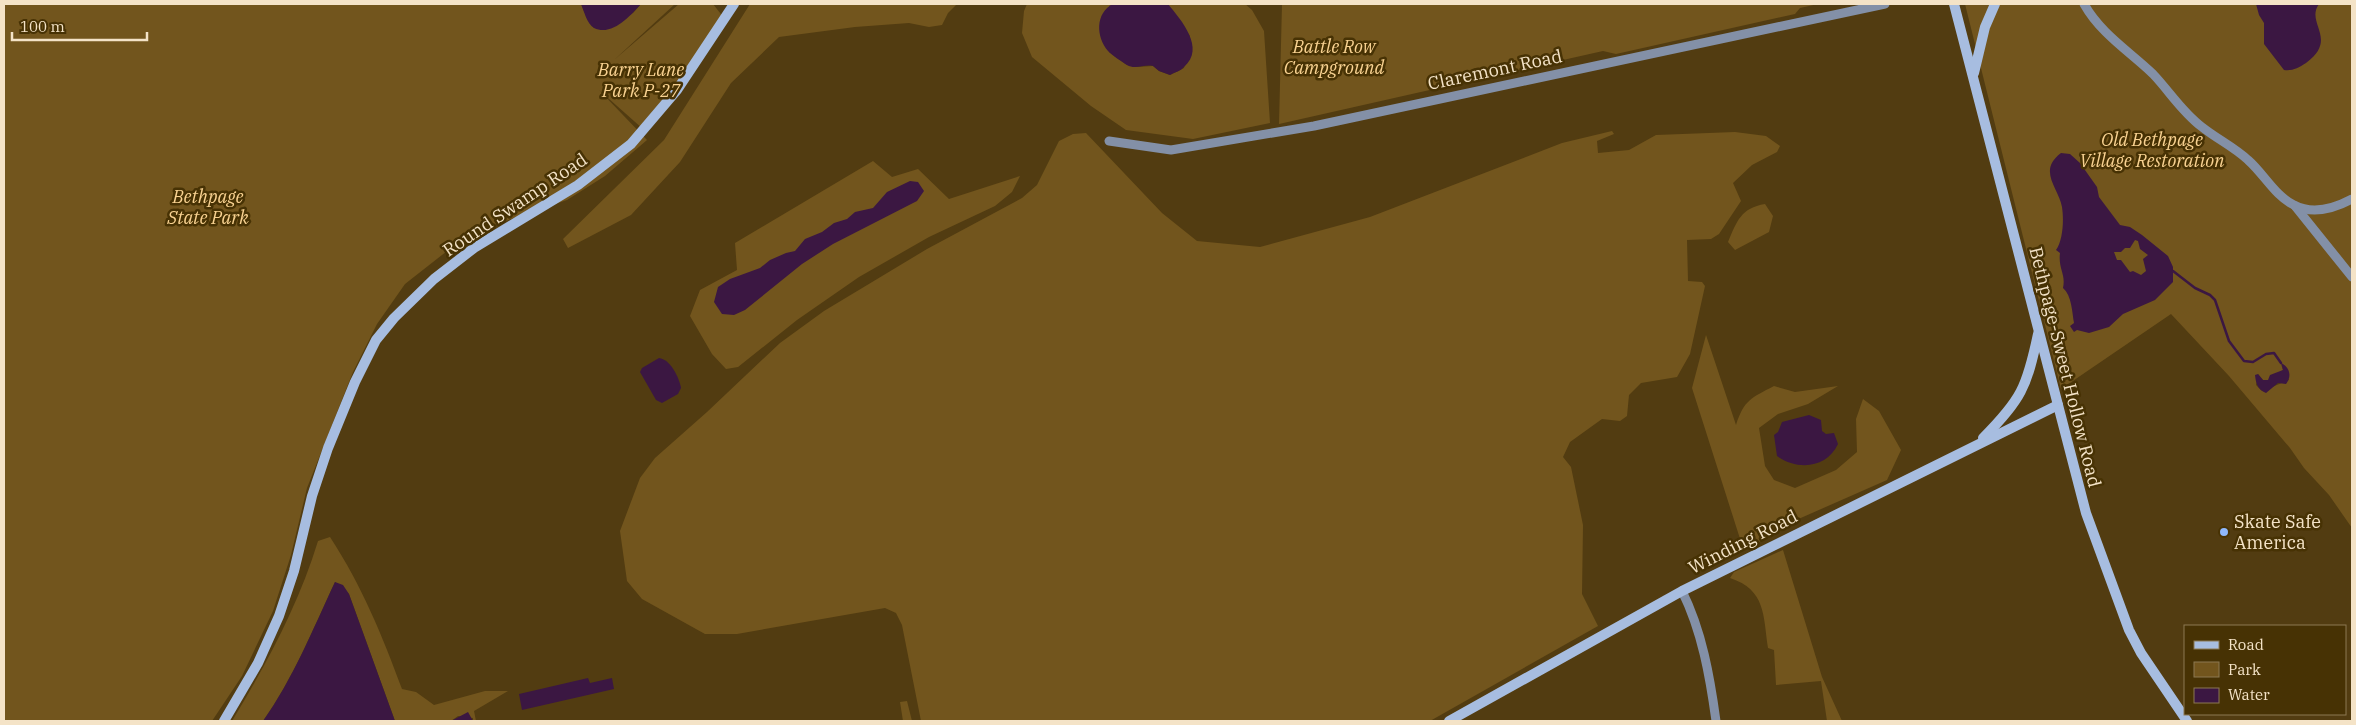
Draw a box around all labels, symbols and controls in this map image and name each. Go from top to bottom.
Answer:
scale bar [12,10,148,42]
text: 100 m [20,17,65,36]
park label: Battle Row Campground [1284,35,1384,79]
street label: Claremont Road [1426,44,1564,95]
park label: Barry Lane Park P-27 [597,58,684,102]
park label: Old Bethpage Village Restoration [2080,128,2225,172]
street label: Round Swamp Road [438,148,591,261]
park label: Bethpage State Park [166,185,249,229]
street label: Bethpage-Sweet Hollow Road [2024,244,2107,490]
street label: Winding Road [1684,504,1801,579]
place label: Skate Safe America [2234,510,2321,554]
marker: Skate Safe America [2218,526,2230,538]
legend [2184,625,2346,715]
text: Road [2228,635,2264,654]
text: Park [2228,660,2261,679]
text: Water [2228,685,2270,704]

